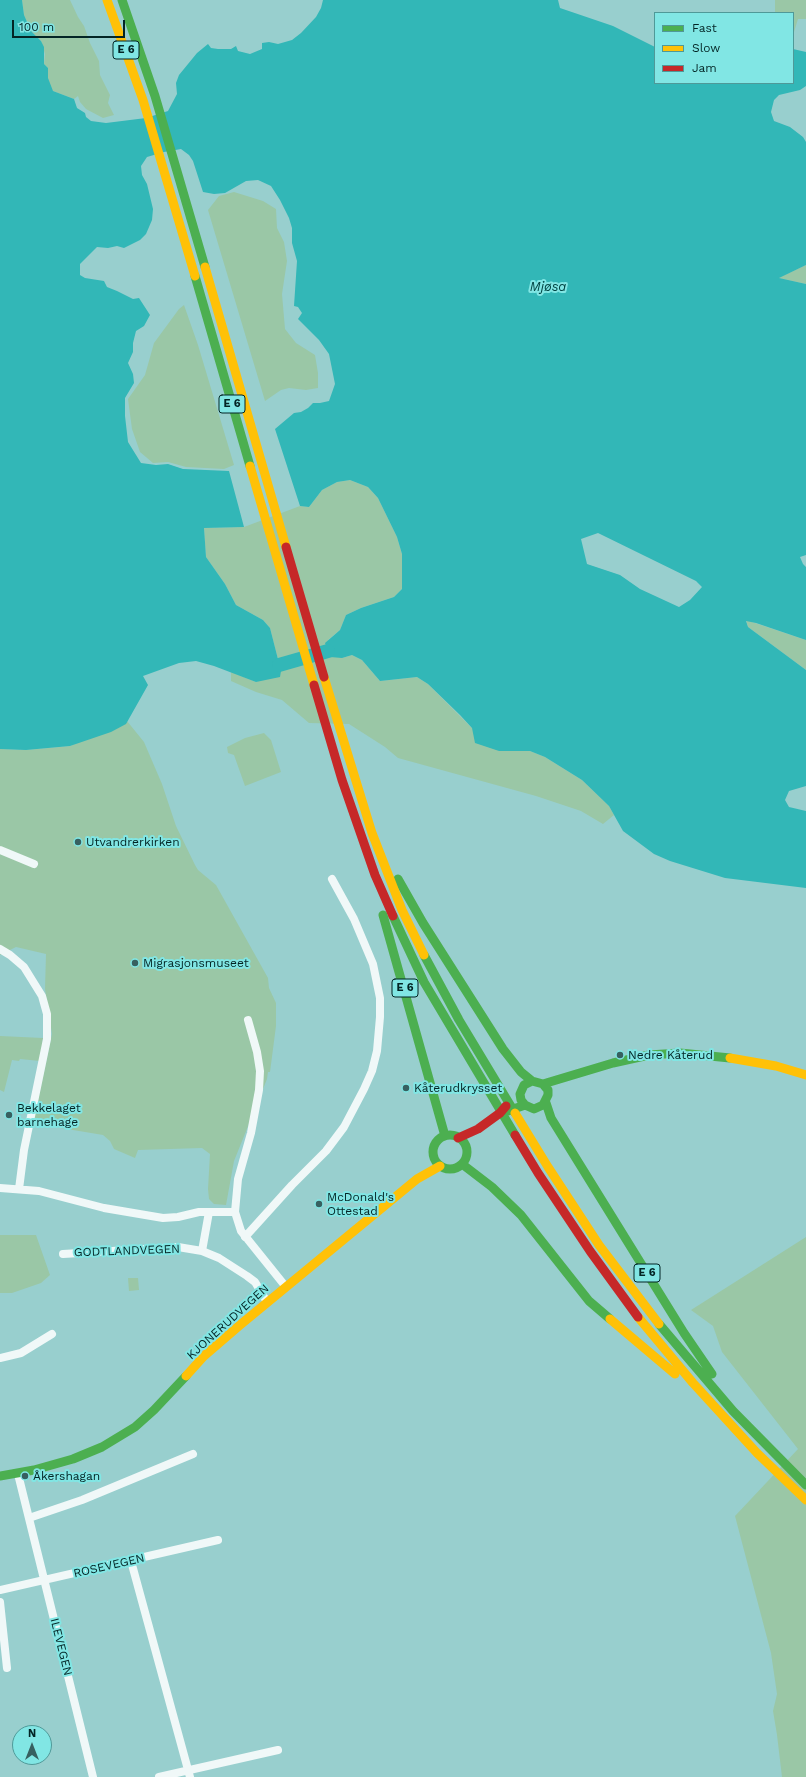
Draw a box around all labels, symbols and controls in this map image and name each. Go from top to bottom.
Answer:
scale bar [14,12,127,38]
legend [654,12,794,84]
text: 100 m [19,20,54,34]
text: Fast [692,21,717,35]
road number: E 6 [113,41,139,59]
text: Slow [692,41,720,55]
text: Jam [692,61,717,75]
water label: Mjøsa [530,279,566,295]
road number: E 6 [219,395,245,413]
place label: Utvandrerkirken [86,835,180,849]
marker: Utvandrerkirken [73,837,83,847]
place label: Migrasjonsmuseet [143,956,249,970]
marker: Migrasjonsmuseet [130,958,140,968]
road number: E 6 [392,979,418,997]
place label: Nedre Kåterud [628,1048,713,1062]
marker: Nedre Kåterud [615,1050,625,1060]
place label: Kåterudkrysset [414,1081,502,1095]
marker: Kåterudkrysset [401,1083,411,1093]
place label: Bekkelaget barnehage [17,1101,81,1129]
marker: Bekkelaget barnehage [4,1110,14,1120]
place label: McDonald's Ottestad [327,1190,394,1218]
marker: McDonald's Ottestad [314,1199,324,1209]
street label: GODTLANDVEGEN [74,1242,180,1260]
road number: E 6 [634,1264,660,1282]
street label: KJONERUDVEGEN [184,1281,272,1363]
place label: Åkershagan [33,1469,100,1483]
marker: Åkershagan [20,1471,30,1481]
street label: ROSEVEGEN [72,1551,146,1581]
street label: ILEVEGEN [47,1617,75,1677]
north arrow [12,1725,52,1765]
text: N [28,1727,36,1740]

